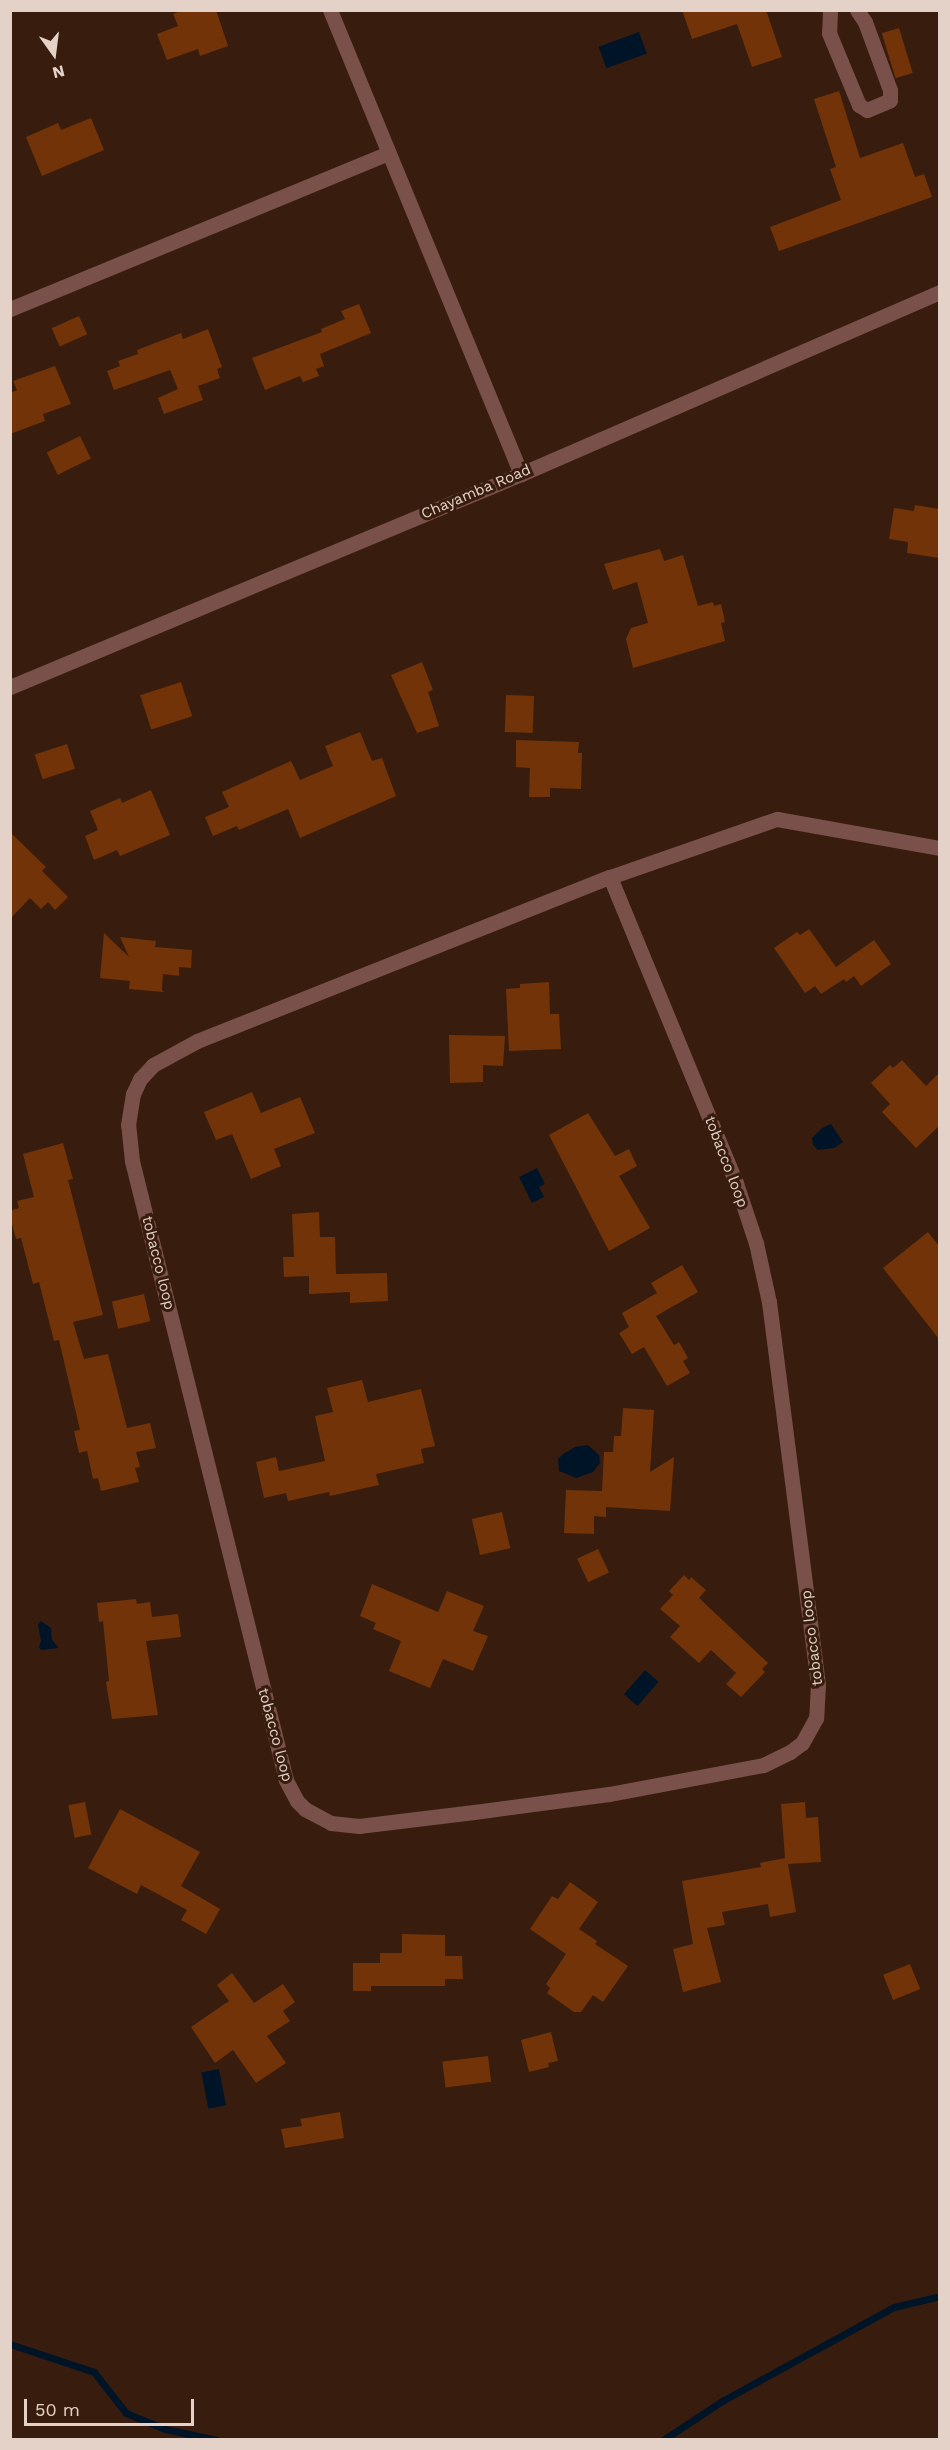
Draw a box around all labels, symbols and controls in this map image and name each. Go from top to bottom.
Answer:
north arrow [24,24,84,84]
text: N [50,61,67,83]
street label: Chayamba Road [418,461,534,523]
street label: tobacco loop [700,1114,752,1210]
street label: tobacco loop [138,1214,178,1312]
street label: tobacco loop [797,1589,827,1687]
street label: tobacco loop [254,1686,296,1784]
scale bar [27,2387,196,2425]
text: 50 m [35,2399,80,2420]

